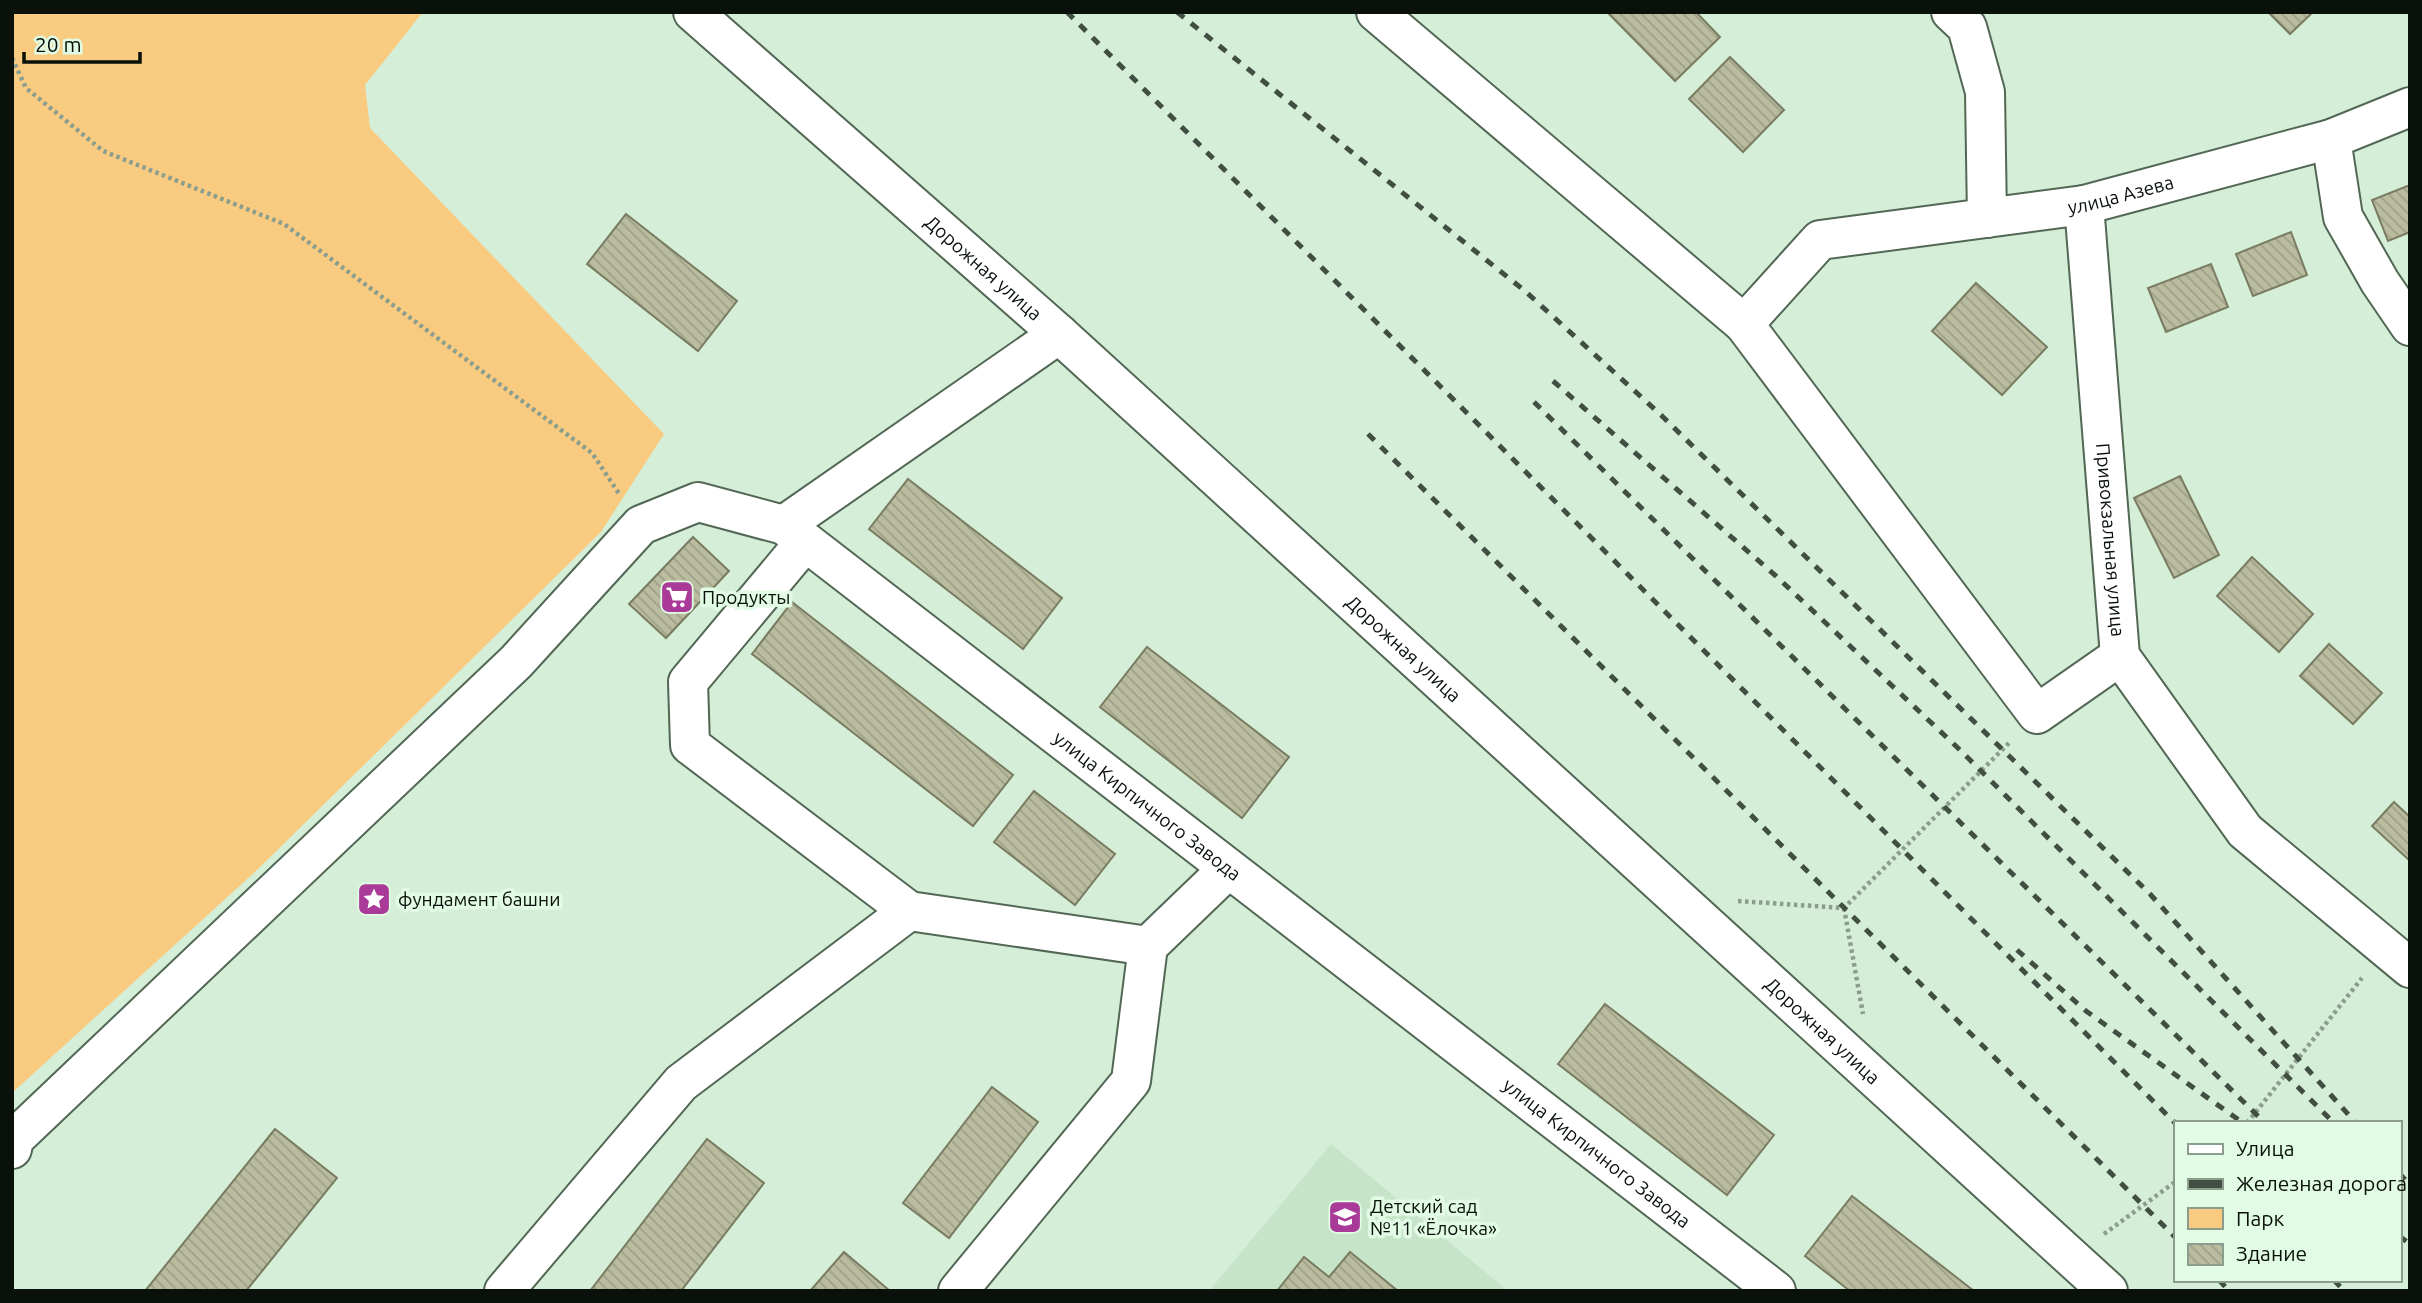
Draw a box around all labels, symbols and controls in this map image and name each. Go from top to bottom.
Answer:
scale bar [24,21,140,65]
text: 20 m [35,32,82,56]
street label: улица Азева [2066,171,2176,218]
street label: Дорожная улица [921,210,1046,325]
street label: Привокзальная улица [2092,442,2129,638]
supermarket icon: Продукты [658,578,696,616]
place label: Продукты [702,586,790,608]
street label: Дорожная улица [1342,590,1466,706]
street label: улица Кирпичного Завода [1049,726,1246,885]
place icon: фундамент башни [355,880,393,918]
place label: фундамент башни [398,888,560,910]
street label: Дорожная улица [1760,973,1885,1089]
street label: улица Кирпичного Завода [1499,1074,1695,1232]
legend [2174,1121,2401,1282]
text: Улица [2236,1136,2294,1160]
text: Железная дорога [2236,1171,2407,1195]
place label: Детский сад №11 «Ёлочка» [1370,1195,1497,1239]
school or university icon: Детский сад №11 «Ёлочка» [1326,1198,1364,1236]
text: Парк [2236,1206,2285,1230]
text: Здание [2236,1241,2307,1265]

